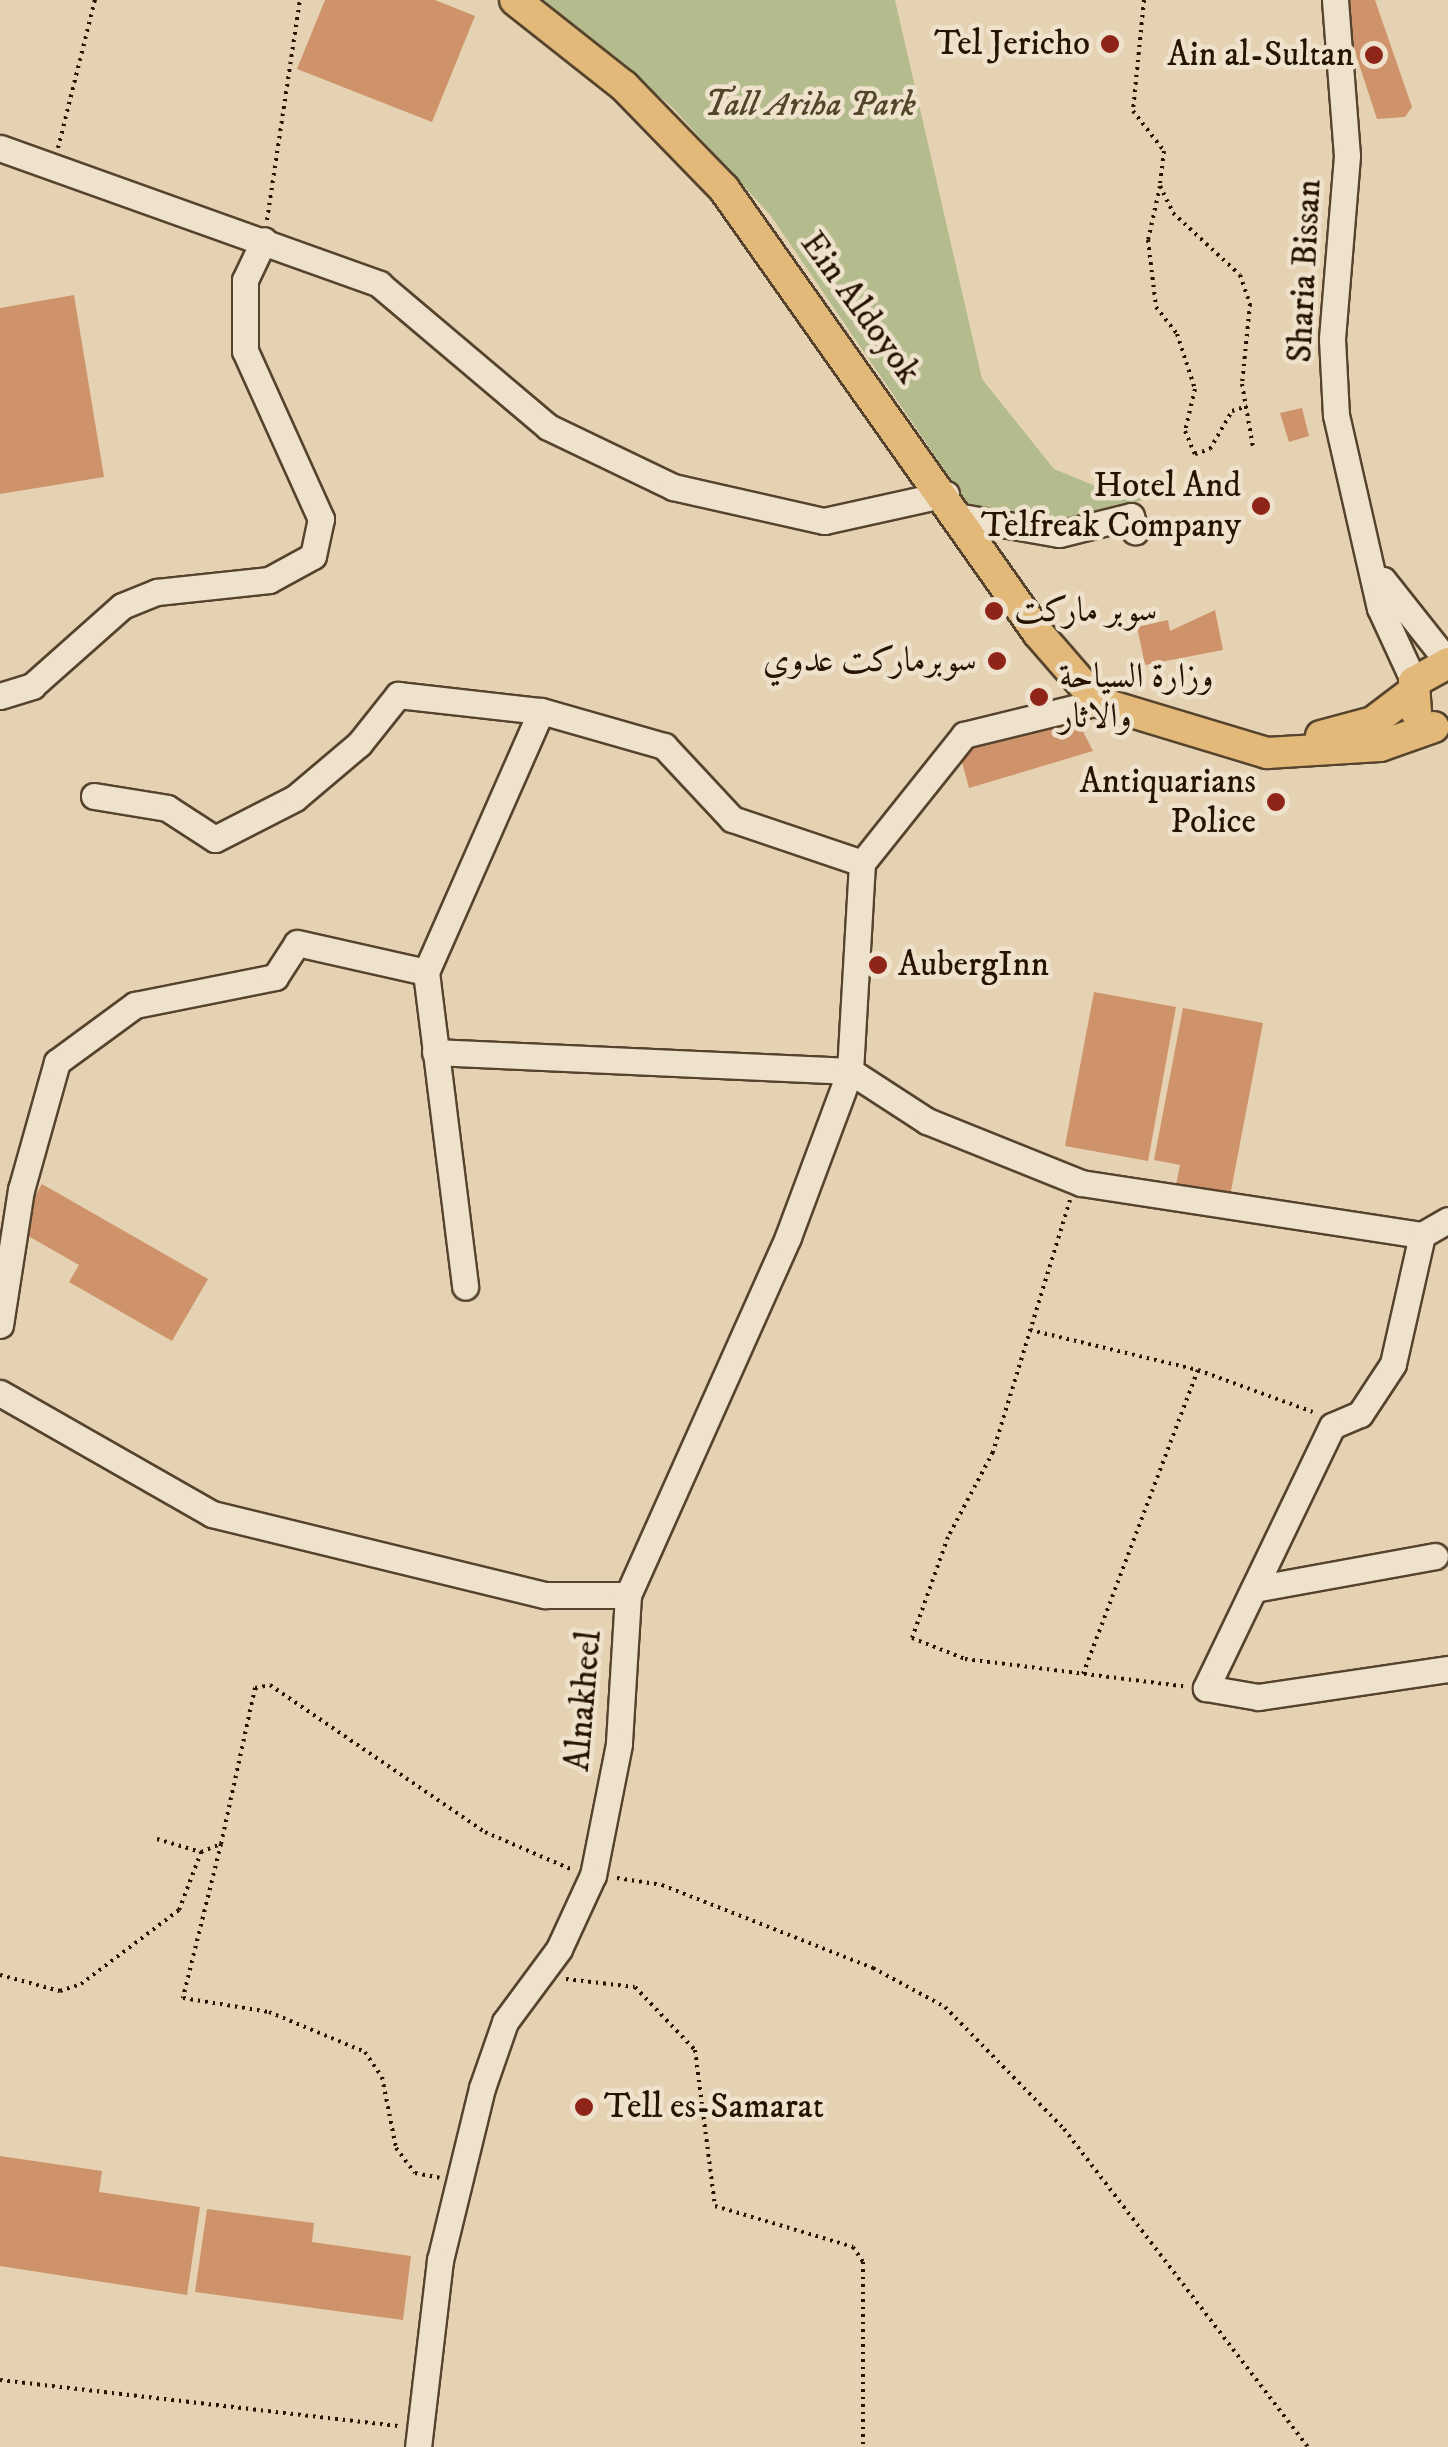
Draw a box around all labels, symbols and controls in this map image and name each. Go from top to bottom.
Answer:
place label: Tel Jericho [934,23,1090,65]
marker: Tel Jericho [1099,33,1121,55]
place label: Ain al-Sultan [1167,34,1354,76]
marker: Ain al-Sultan [1363,44,1385,66]
park label: Tall Ariha Park [704,84,916,126]
street label: Sharia Bissan [1279,178,1331,364]
street label: Ein Aldoyok [791,224,929,392]
place label: Hotel And Telfreak Company [981,465,1241,547]
marker: Hotel And Telfreak Company [1250,495,1272,517]
place label: سوبر ماركت [1014,590,1157,632]
marker: سوبر ماركت [983,600,1005,622]
place label: سوبرماركت عدوي [763,640,977,682]
marker: سوبرماركت عدوي [986,650,1008,672]
place label: وزارة السياحة والاثار [1059,656,1214,738]
marker: وزارة السياحة والاثار [1028,686,1050,708]
place label: Antiquarians Police [1079,761,1256,843]
marker: Antiquarians Police [1265,791,1287,813]
place label: AubergInn [898,944,1049,986]
marker: AubergInn [867,954,889,976]
street label: Alnakheel [557,1629,611,1773]
place label: Tell es-Samarat [604,2086,824,2128]
marker: Tell es-Samarat [573,2096,595,2118]

